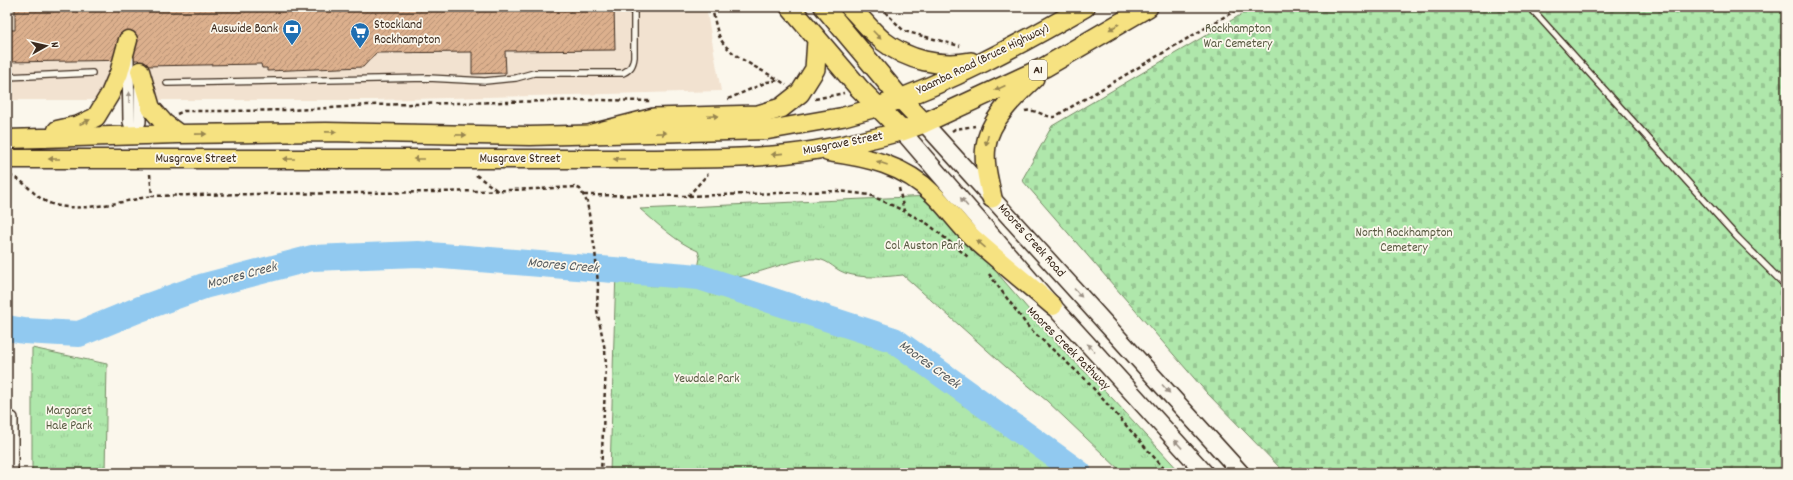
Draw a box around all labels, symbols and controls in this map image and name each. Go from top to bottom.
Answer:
place label: Stockland Rockhampton [374,16,440,50]
bank icon: Auswide Bank [281,18,303,46]
place label: Auswide Bank [211,20,278,39]
street label: Yaamba Road (Bruce Highway) [914,20,1052,100]
park label: Rockhampton War Cemetery [1204,20,1273,54]
supermarket icon: Stockland Rockhampton [349,21,371,49]
one-way arrow [1108,23,1120,30]
north arrow [26,26,66,66]
one-way arrow [872,30,882,40]
text: N [46,41,62,49]
road number: A1 [1029,60,1047,80]
one-way arrow [994,85,1005,91]
one-way arrow [126,90,132,103]
one-way arrow [707,113,720,119]
one-way arrow [80,119,91,125]
street label: Musgrave Street [801,127,885,161]
one-way arrow [325,129,337,136]
one-way arrow [655,130,668,136]
one-way arrow [195,131,208,137]
one-way arrow [455,132,468,138]
one-way arrow [984,134,990,147]
street label: Musgrave Street [155,150,237,169]
street label: Musgrave Street [479,150,561,169]
one-way arrow [771,151,783,158]
one-way arrow [47,156,60,162]
one-way arrow [282,156,295,162]
one-way arrow [412,156,425,162]
one-way arrow [612,156,625,162]
one-way arrow [876,159,888,165]
one-way arrow [960,197,969,207]
street label: Moores Creek Road [993,200,1069,282]
park label: North Rockhampton Cemetery [1356,224,1453,258]
park label: Col Auston Park [885,237,963,256]
one-way arrow [976,240,986,249]
water label: Moores Creek [527,253,601,279]
water label: Moores Creek [205,257,280,295]
one-way arrow [1074,288,1083,298]
street label: Moores Creek Pathway [1022,303,1115,396]
water label: Moores Creek [894,336,965,395]
one-way arrow [1086,343,1096,353]
park label: Yewdale Park [675,370,740,389]
one-way arrow [1161,384,1170,395]
park label: Margaret Hale Park [46,402,92,436]
one-way arrow [1174,440,1183,449]

